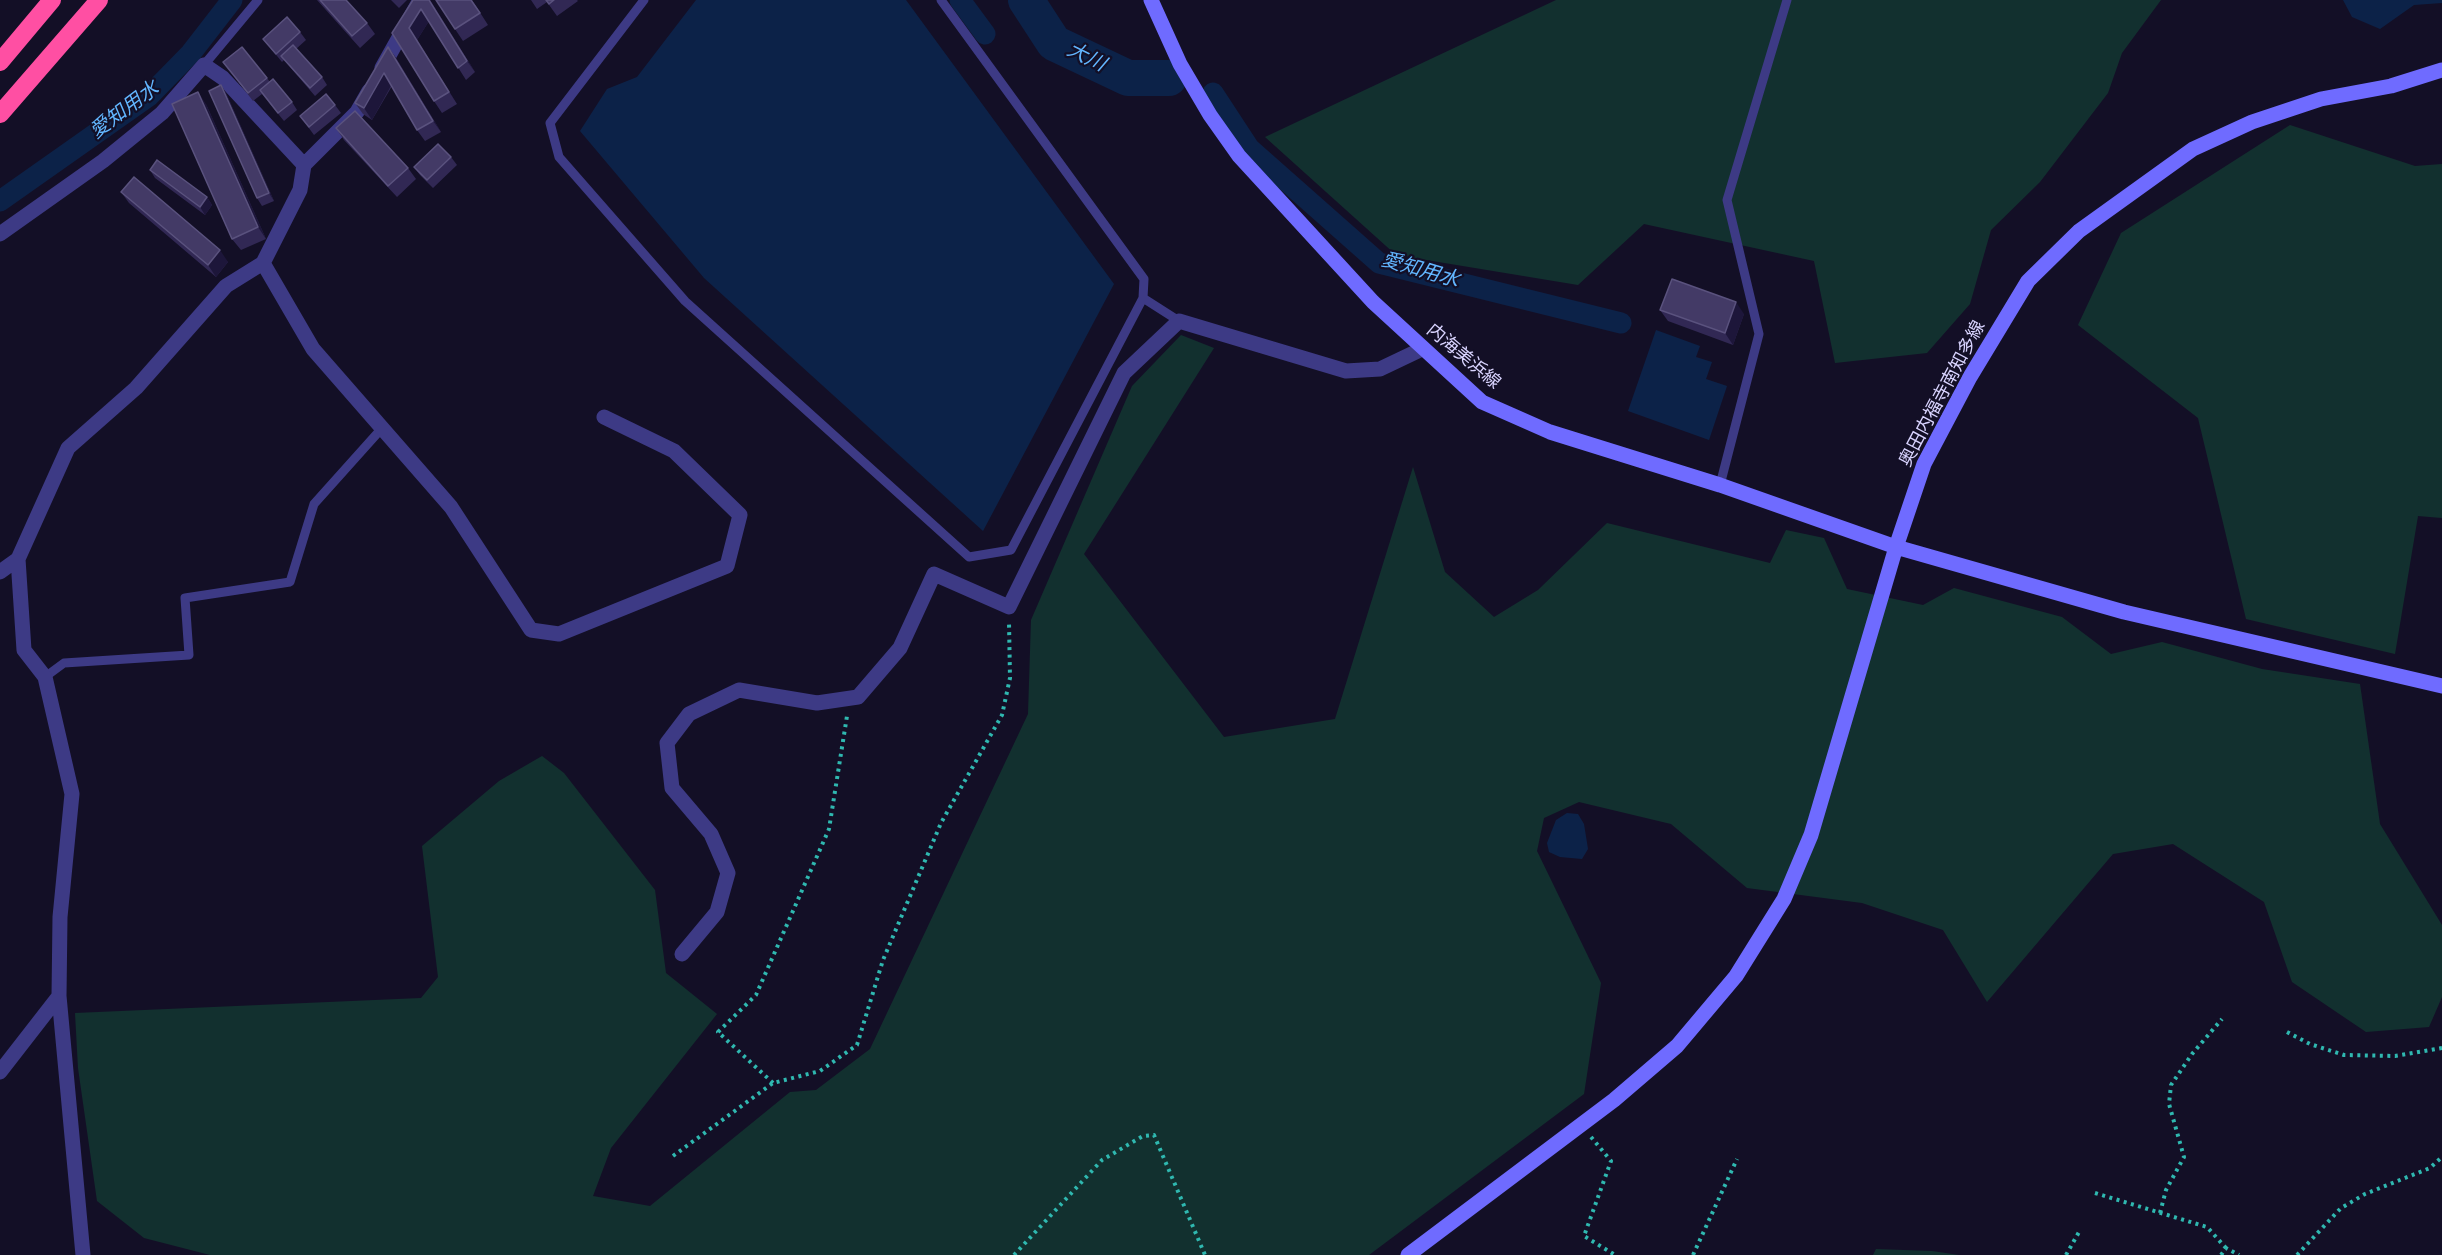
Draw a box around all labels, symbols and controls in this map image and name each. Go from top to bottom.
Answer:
water label: 大川 [1063,38,1109,78]
water label: 愛知用水 [86,77,164,145]
water label: 愛知用水 [1378,248,1462,294]
street label: 奥田内福寺南知多線 [1895,317,1991,471]
street label: 内海美浜線 [1422,320,1504,394]

